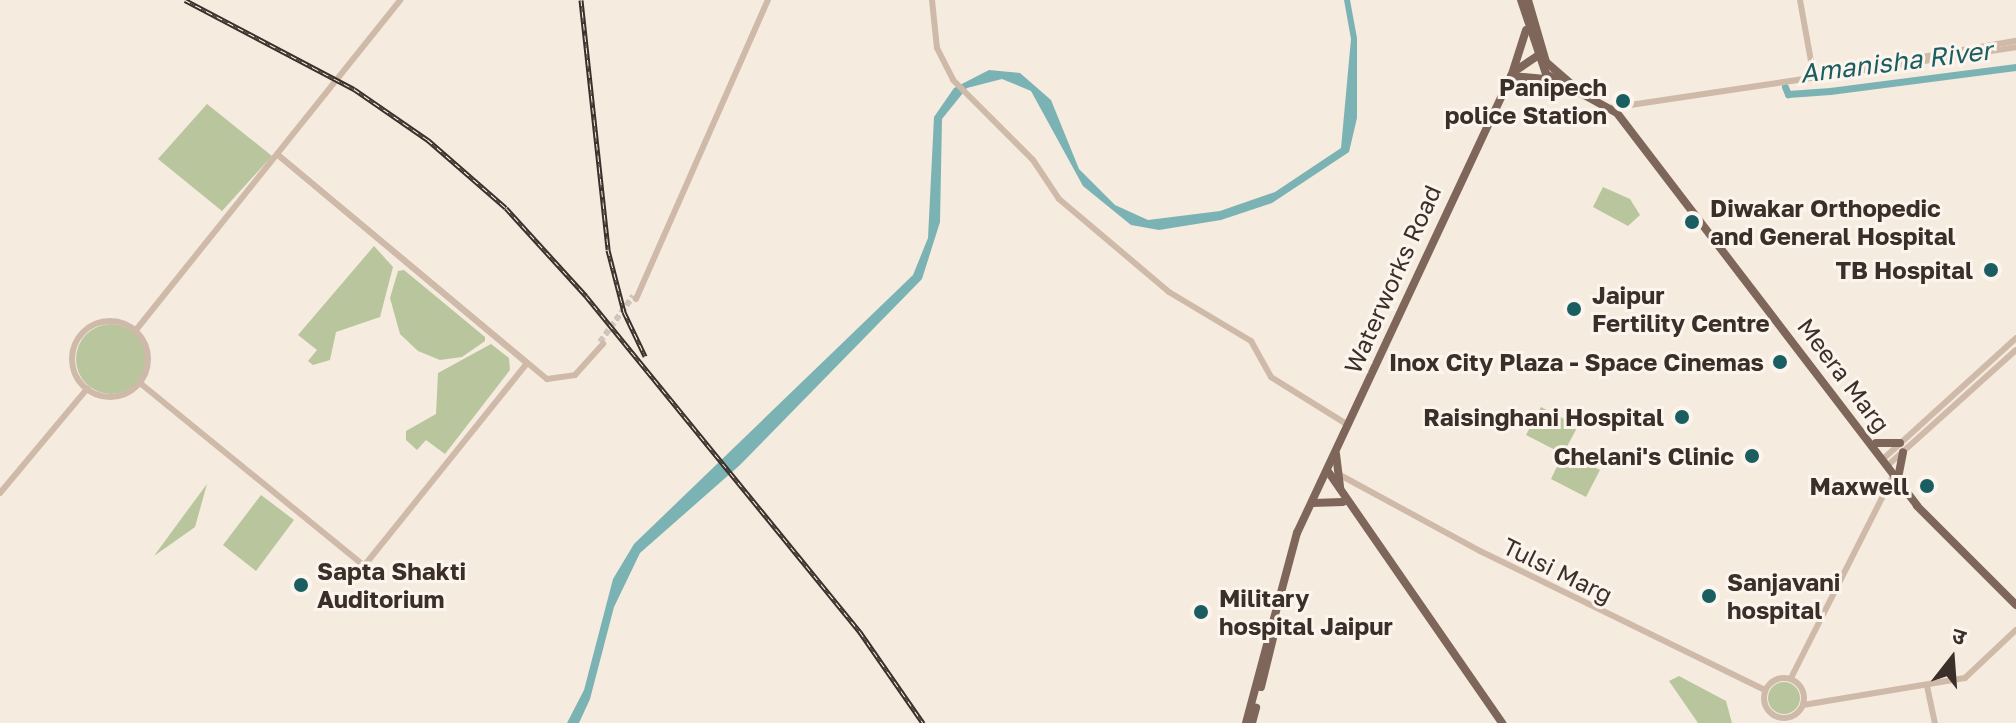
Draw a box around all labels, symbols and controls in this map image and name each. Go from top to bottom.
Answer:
water label: Amanisha River [1798,35,1994,89]
place label: Panipech police Station [1445,73,1607,129]
marker: Panipech police Station [1614,92,1632,110]
street label: Waterworks Road [1338,181,1446,377]
place label: Diwakar Orthopedic and General Hospital [1710,194,1956,250]
marker: Diwakar Orthopedic and General Hospital [1681,211,1703,233]
place label: TB Hospital [1836,256,1973,284]
marker: TB Hospital [1980,259,2002,281]
place label: Jaipur Fertility Centre [1592,281,1770,337]
marker: Jaipur Fertility Centre [1563,298,1585,320]
street label: Meera Marg [1792,312,1896,438]
place label: Inox City Plaza - Space Cinemas [1389,348,1764,376]
marker: Inox City Plaza - Space Cinemas [1771,353,1789,371]
place label: Raisinghani Hospital [1423,403,1664,431]
marker: Raisinghani Hospital [1671,406,1693,428]
place label: Chelani's Clinic [1553,442,1734,470]
marker: Chelani's Clinic [1741,445,1763,467]
place label: Maxwell [1810,472,1909,500]
marker: Maxwell [1916,475,1938,497]
street label: Tulsi Marg [1499,531,1617,609]
place label: Sapta Shakti Auditorium [317,557,466,613]
place label: Sanjavani hospital [1727,568,1840,624]
marker: Sapta Shakti Auditorium [292,576,310,594]
place label: Military hospital Jaipur [1219,584,1393,640]
marker: Sanjavani hospital [1698,585,1720,607]
marker: Military hospital Jaipur [1190,601,1212,623]
north arrow [1912,619,1992,699]
text: उ [1949,621,1969,650]

